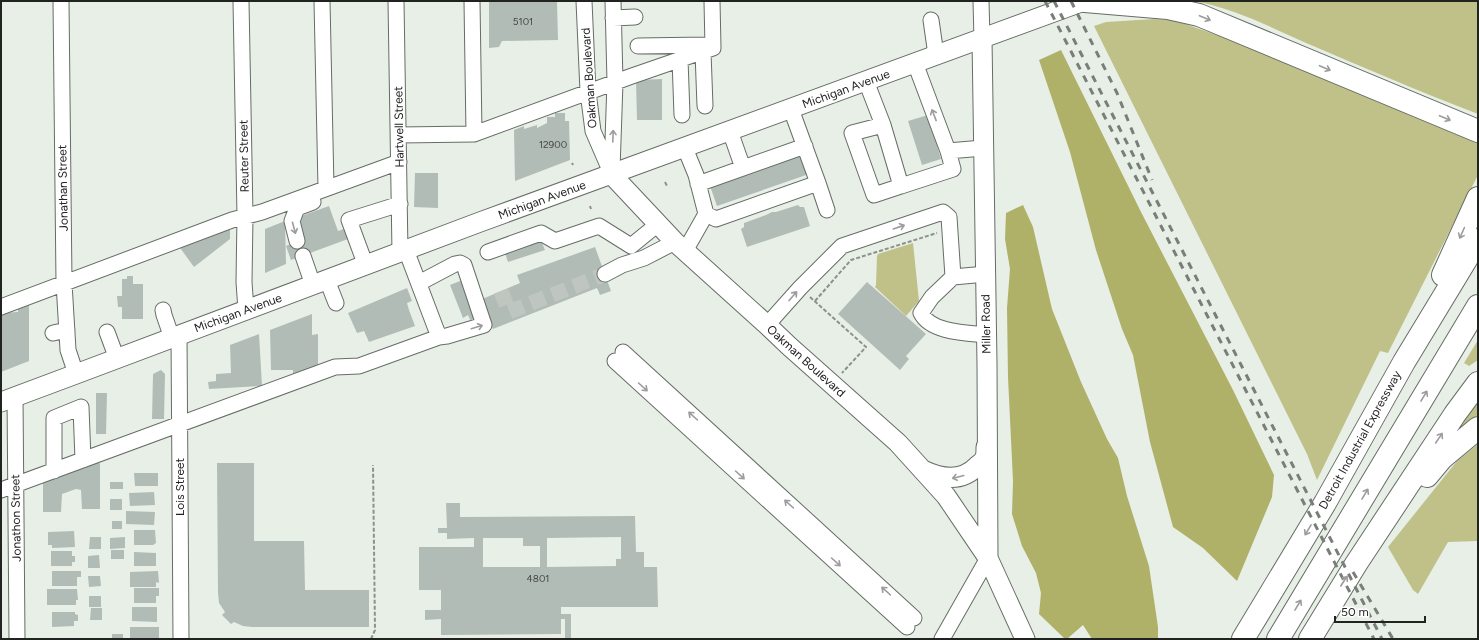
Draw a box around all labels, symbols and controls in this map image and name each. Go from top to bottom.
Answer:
house number: 5101 [513,15,533,28]
one-way arrow [1199,15,1211,22]
street label: Oakman Boulevard [579,27,599,129]
one-way arrow [1319,64,1331,72]
street label: Michigan Avenue [800,66,892,111]
street label: Hartwell Street [391,86,407,168]
one-way arrow [930,109,938,121]
one-way arrow [1439,114,1451,122]
street label: Reuter Street [236,119,252,192]
one-way arrow [609,130,617,143]
house number: 12900 [539,138,567,151]
street label: Jonathan Street [55,144,71,231]
street label: Michigan Avenue [496,177,588,222]
one-way arrow [290,221,298,234]
one-way arrow [892,223,905,230]
one-way arrow [1458,227,1465,239]
street label: Michigan Avenue [192,290,284,335]
one-way arrow [788,291,797,301]
street label: Miller Road [978,294,994,354]
street label: Oakman Boulevard [764,322,848,400]
one-way arrow [470,323,483,330]
street label: Detroit Industrial Expressway [1316,368,1404,512]
one-way arrow [638,383,649,392]
one-way arrow [1420,390,1428,402]
one-way arrow [688,412,699,421]
one-way arrow [1435,433,1443,444]
street label: Lois Street [173,457,187,516]
one-way arrow [735,470,745,479]
one-way arrow [952,473,965,481]
street label: Jonathon Street [8,474,24,562]
one-way arrow [1361,488,1369,500]
one-way arrow [785,500,795,509]
one-way arrow [1304,524,1312,536]
one-way arrow [831,557,841,567]
house number: 4801 [527,572,549,585]
one-way arrow [1340,576,1348,587]
one-way arrow [880,587,891,596]
scale bar [1335,598,1425,624]
one-way arrow [1295,600,1303,612]
text: 50 m [1341,605,1369,619]

